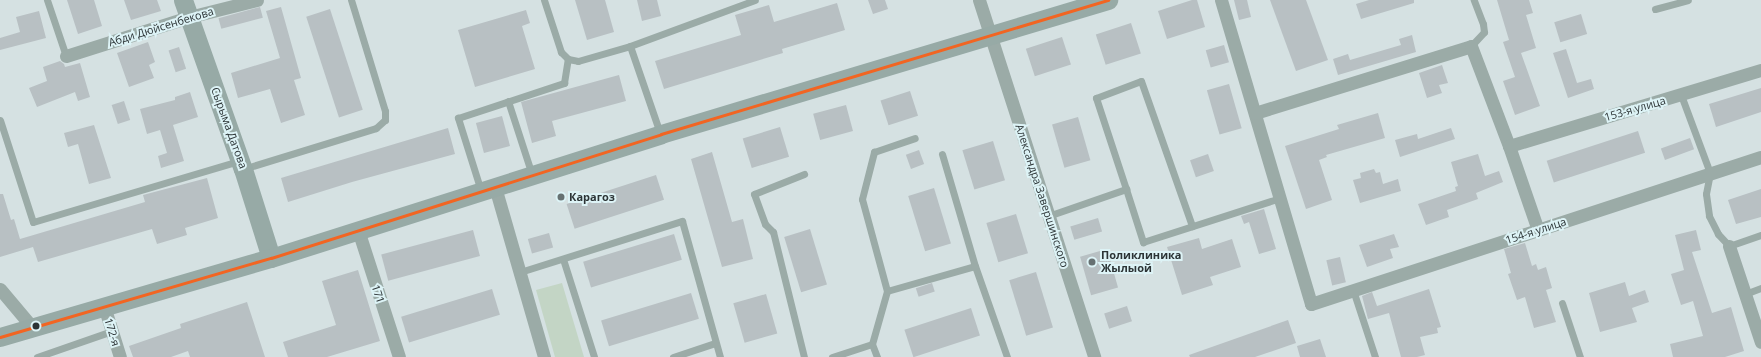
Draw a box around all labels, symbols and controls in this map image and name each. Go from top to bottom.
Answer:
street label: Абди Дюйсенбекова [107,5,215,49]
street label: Сырыма Датова [208,86,250,170]
street label: 153-я улица [1603,94,1667,124]
street label: Александра Завершинского [1013,123,1071,269]
place label: Карагоз [569,190,615,204]
marker: Карагоз [556,192,566,202]
street label: 154-я улица [1504,215,1568,247]
place label: Поликлиника Жылыой [1101,249,1182,275]
marker: Поликлиника Жылыой [1086,256,1098,268]
street label: 171 [369,283,387,305]
street label: 172-я [102,316,122,348]
unlabelled marker [31,321,41,331]

